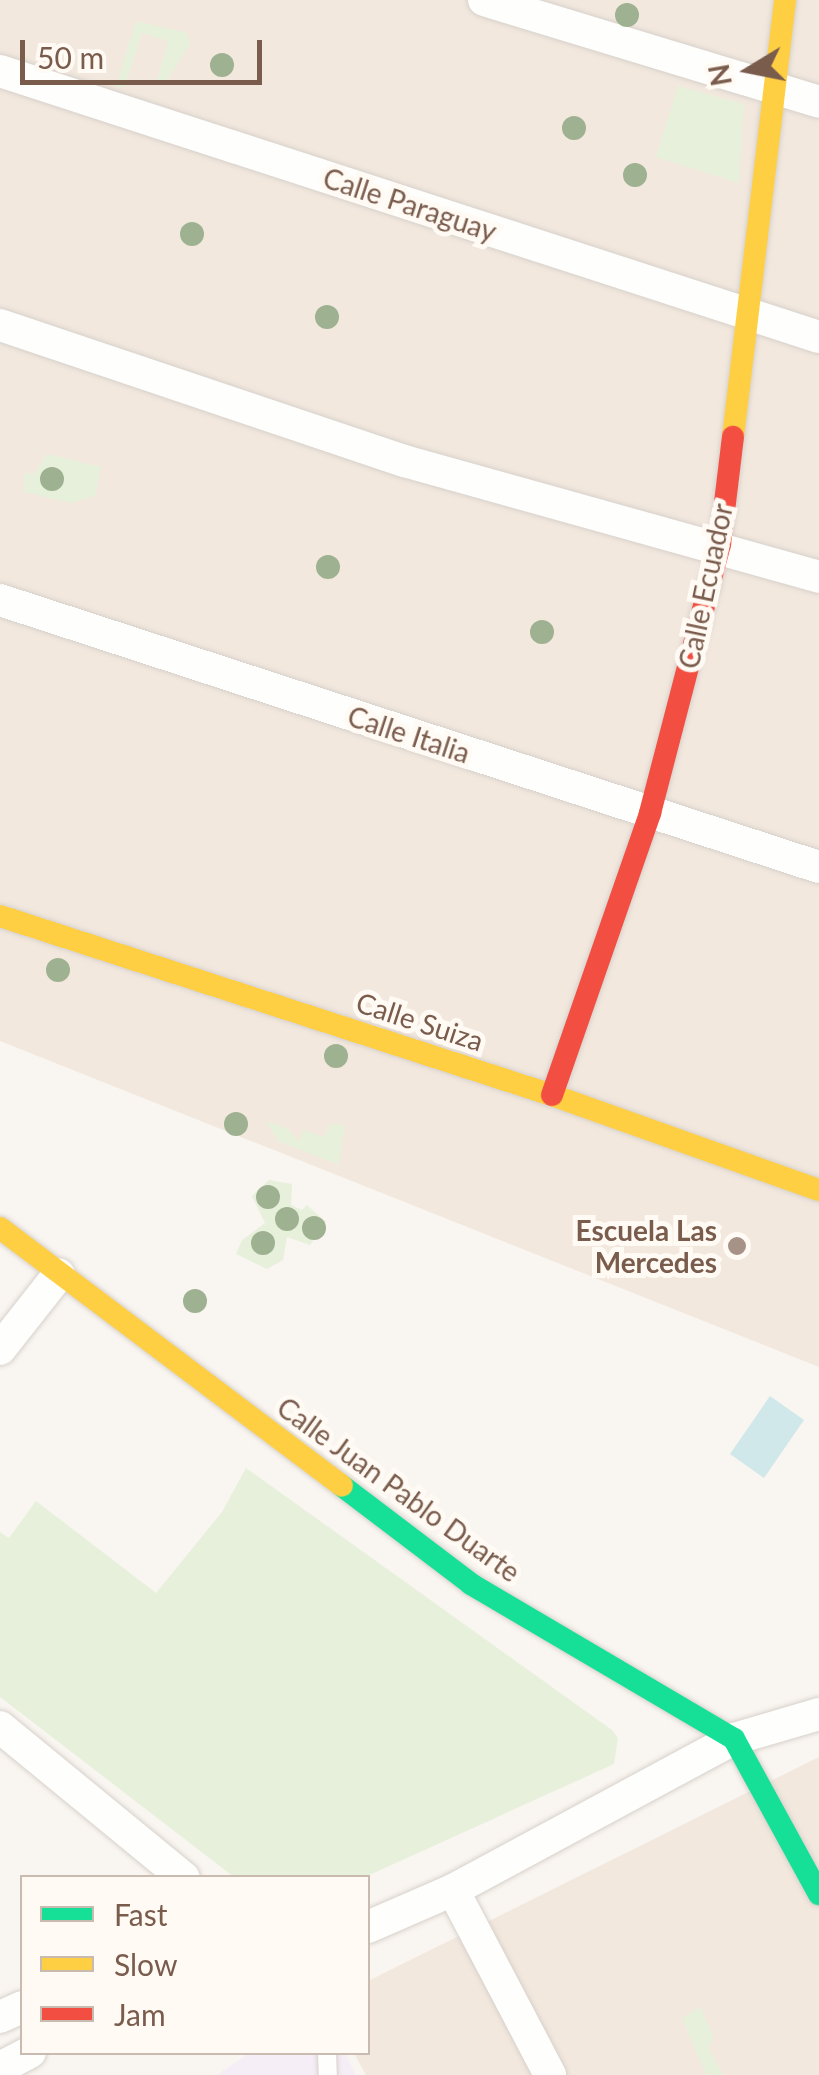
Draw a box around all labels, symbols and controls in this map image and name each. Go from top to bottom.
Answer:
scale bar [25,20,268,82]
north arrow [699,20,799,120]
text: 50 m [37,39,104,75]
text: N [701,62,738,89]
street label: Calle Paraguay [319,160,501,248]
street label: Calle Ecuador [671,500,739,672]
street label: Calle Italia [344,698,474,770]
street label: Calle Suiza [352,985,488,1057]
place label: Escuela Las Mercedes [576,1213,717,1279]
marker: Escuela Las Mercedes [726,1235,748,1257]
street label: Calle Juan Pablo Duarte [271,1389,527,1589]
legend [20,1875,370,2055]
text: Fast [114,1896,168,1932]
text: Slow [114,1946,177,1982]
text: Jam [114,1996,166,2032]

